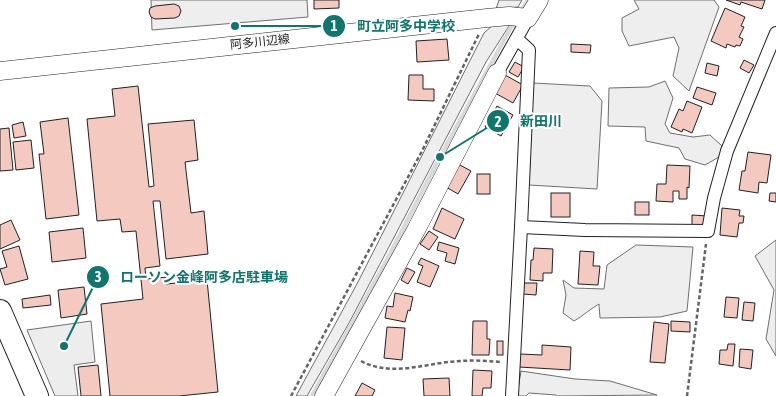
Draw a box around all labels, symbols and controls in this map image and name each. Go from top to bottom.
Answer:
callout: 町立阿多中学校 [322,12,465,41]
text: 1 [330,17,338,34]
text: 町立阿多中学校 [357,18,455,34]
street label: 阿多川辺線 [229,32,291,52]
callout: 新田川 [485,107,572,136]
text: 2 [494,113,502,130]
text: 新田川 [520,113,562,129]
callout: ローソン金峰阿多店駐車場 [85,262,298,291]
text: 3 [94,268,102,285]
text: ローソン金峰阿多店駐車場 [120,269,288,285]

